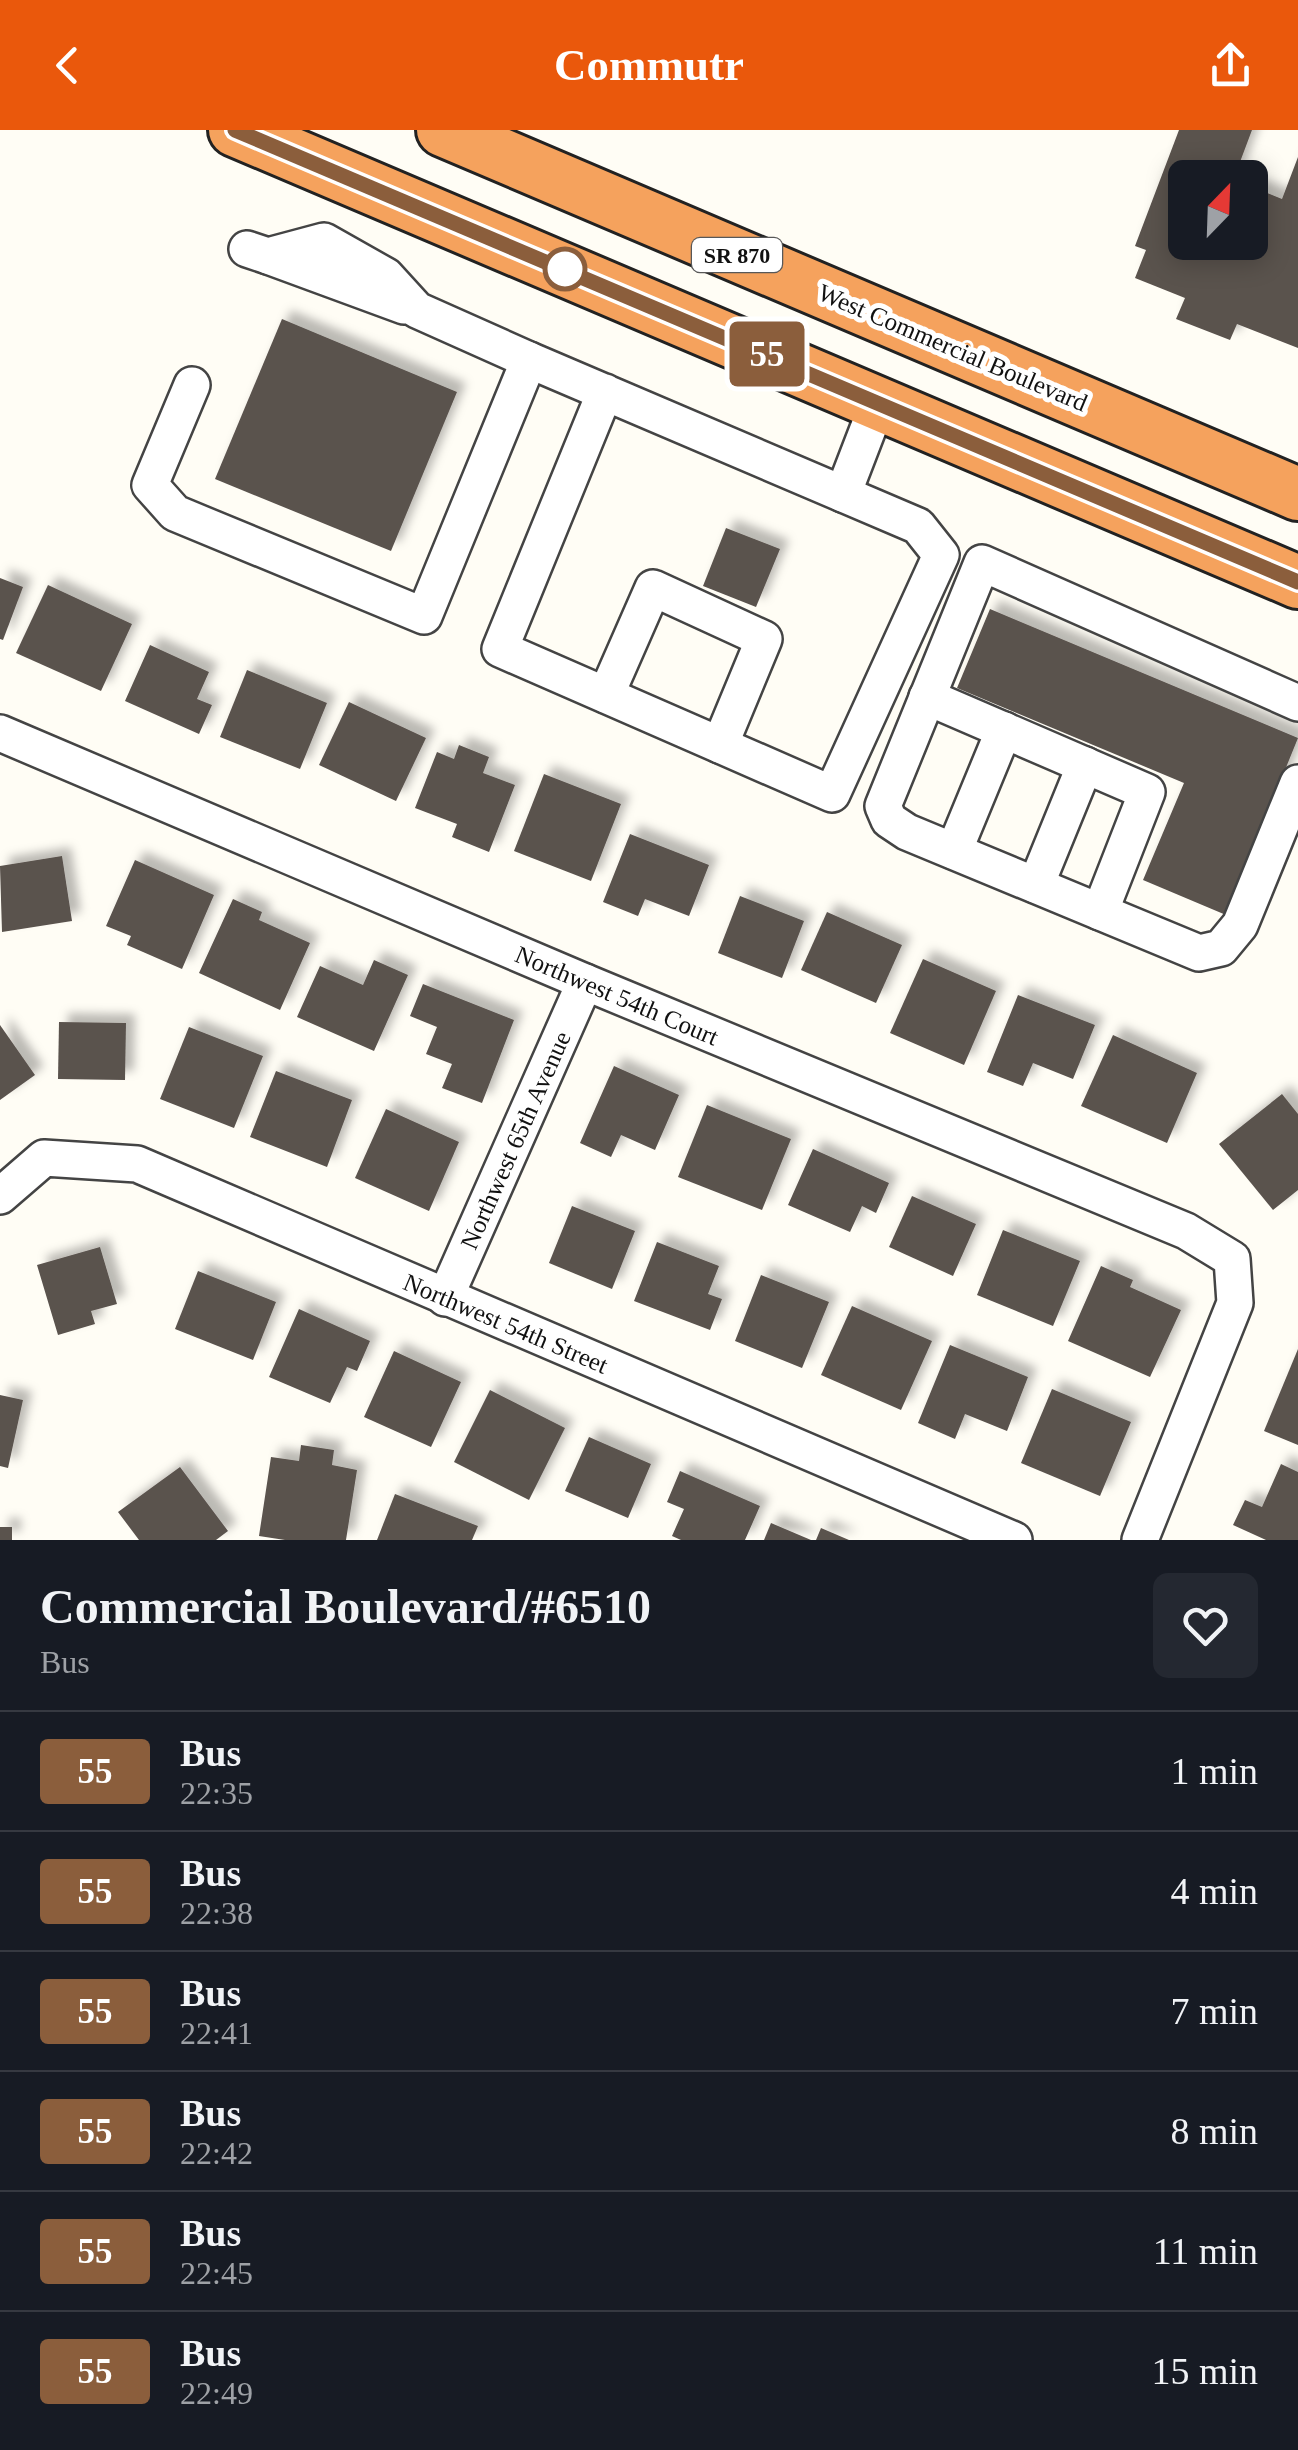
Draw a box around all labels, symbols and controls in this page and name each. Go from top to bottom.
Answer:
icon: back [40,38,95,93]
icon: share [1203,38,1258,93]
text: Commutr [554,40,744,90]
north arrow [1168,160,1268,260]
map controls [1168,160,1268,260]
road number: SR 870 [692,238,782,272]
unlabelled marker [544,248,586,290]
street label: West Commercial Boulevard [814,278,1092,417]
line badge: 55 [722,322,812,386]
text: 55 [750,335,785,374]
street label: Northwest 54th Court [511,940,722,1051]
street label: Northwest 65th Avenue [455,1027,576,1253]
street label: Northwest 54th Street [400,1268,612,1379]
button: heart [1153,1573,1258,1678]
text: Commercial Boulevard/#6510 [40,1580,651,1633]
text: Bus [40,1644,90,1680]
text: Bus [180,1732,241,1774]
text: 1 min [1170,1750,1258,1792]
text: 55 [78,1752,113,1791]
text: 22:35 [180,1775,253,1811]
text: Bus [180,1852,241,1894]
text: 4 min [1170,1870,1258,1912]
text: 55 [78,1872,113,1911]
text: 22:38 [180,1895,253,1931]
text: Bus [180,1972,241,2014]
text: 7 min [1170,1990,1258,2032]
text: 55 [78,1992,113,2031]
text: 22:41 [180,2015,253,2051]
text: Bus [180,2092,241,2134]
text: 8 min [1170,2110,1258,2152]
text: 55 [78,2112,113,2151]
text: 22:42 [180,2135,253,2171]
text: Bus [180,2212,241,2254]
text: 11 min [1153,2230,1258,2272]
text: 55 [78,2232,113,2271]
text: 22:45 [180,2255,253,2291]
text: Bus [180,2332,241,2374]
text: 15 min [1151,2350,1258,2392]
text: 55 [78,2352,113,2391]
text: 22:49 [180,2375,253,2411]

